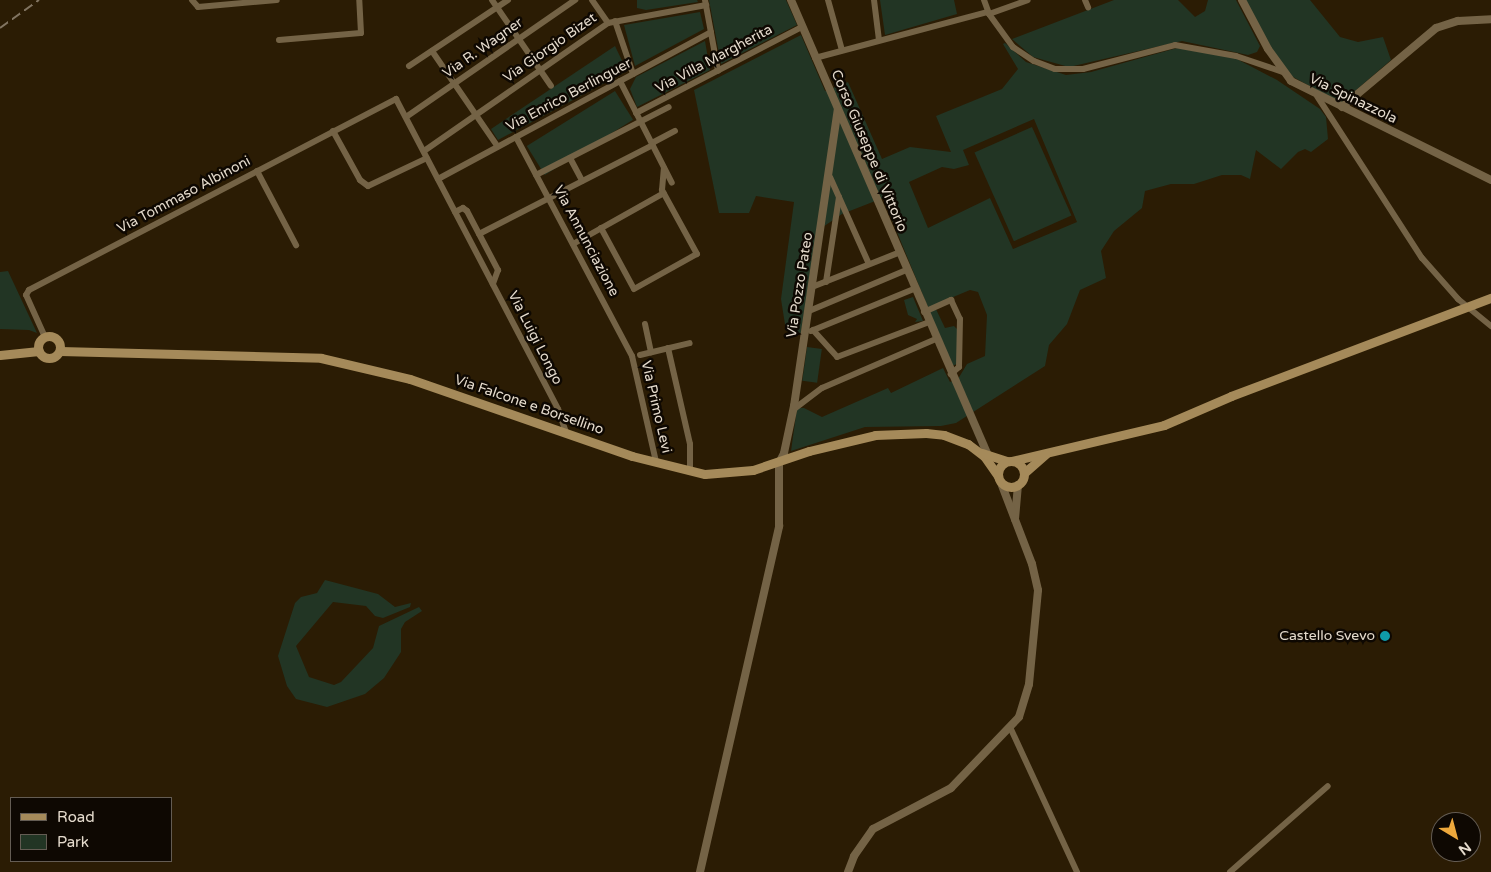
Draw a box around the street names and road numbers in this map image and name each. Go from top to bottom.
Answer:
street label: Via Giorgio Bizet [500,10,600,86]
street label: Via R. Wagner [440,14,526,82]
street label: Via Villa Margherita [653,21,775,97]
street label: Via Enrico Berlinguer [504,55,634,135]
street label: Corso Giuseppe di Vittorio [827,68,911,234]
street label: Via Spinazzola [1306,70,1400,128]
street label: Via Tommaso Albinoni [115,153,253,237]
street label: Via Annunciazione [550,183,622,299]
street label: Via Pozzo Pateo [783,231,817,339]
street label: Via Luigi Longo [504,288,566,388]
street label: Via Primo Levi [637,359,675,455]
street label: Via Falcone e Borsellino [452,372,606,438]

